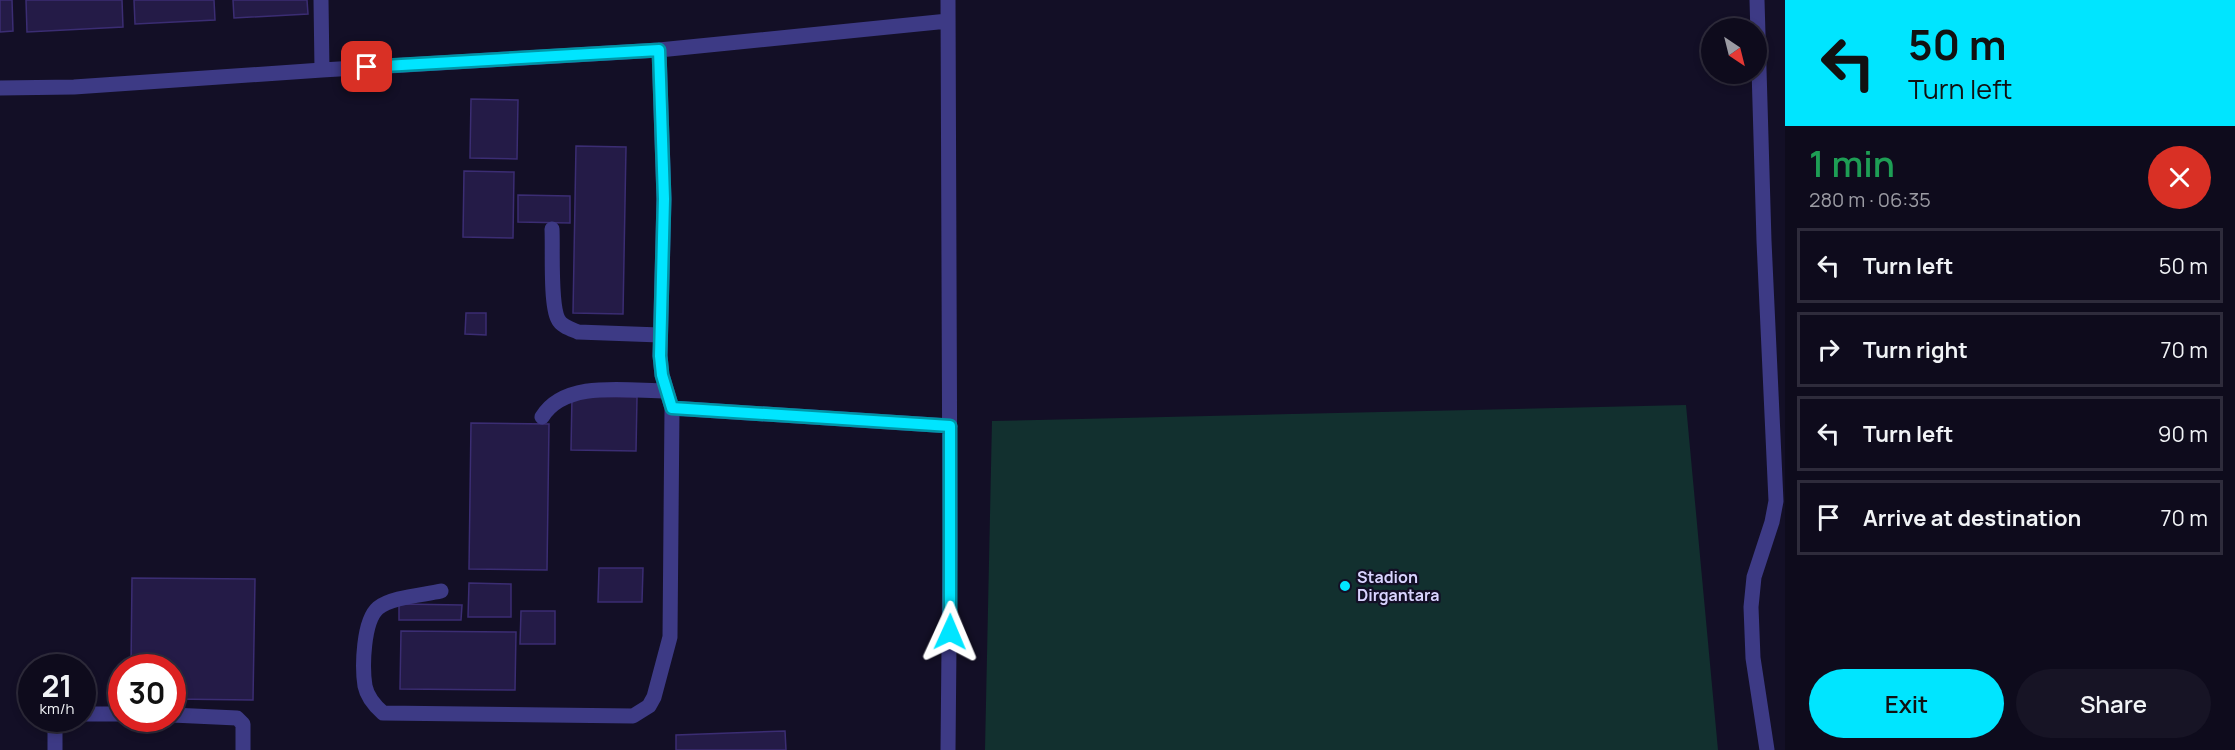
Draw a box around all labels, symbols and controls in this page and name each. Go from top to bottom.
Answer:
text: 50 m [1908,15,2006,73]
north arrow [1701,18,1767,84]
map controls [1701,18,1767,84]
icon: left [1809,24,1887,102]
pin [341,41,392,92]
icon: arrive [350,50,383,83]
text: Turn left [1908,70,2012,107]
text: 1 min [1809,139,1895,188]
button: close [2148,146,2211,209]
text: 280 m · 06:35 [1809,186,1931,213]
icon: left [1812,249,1845,282]
text: Turn left [1863,251,1953,281]
text: 50 m [2159,251,2208,281]
icon: right [1812,333,1845,366]
text: Turn right [1863,335,1968,365]
text: 70 m [2160,335,2208,365]
icon: left [1812,417,1845,450]
text: Turn left [1863,419,1953,449]
text: 90 m [2158,419,2208,449]
icon: arrive [1812,501,1845,534]
text: Arrive at destination [1863,503,2081,533]
text: 70 m [2160,503,2208,533]
place label: Stadion Dirgantara [1357,566,1439,606]
marker: Stadion Dirgantara [1338,579,1352,593]
position arrow [918,600,982,664]
speed limit sign: 30 [108,654,186,732]
text: 21 [41,665,73,706]
button: Exit [1809,669,2004,738]
button: Share [2016,669,2211,738]
text: km/h [40,698,74,719]

